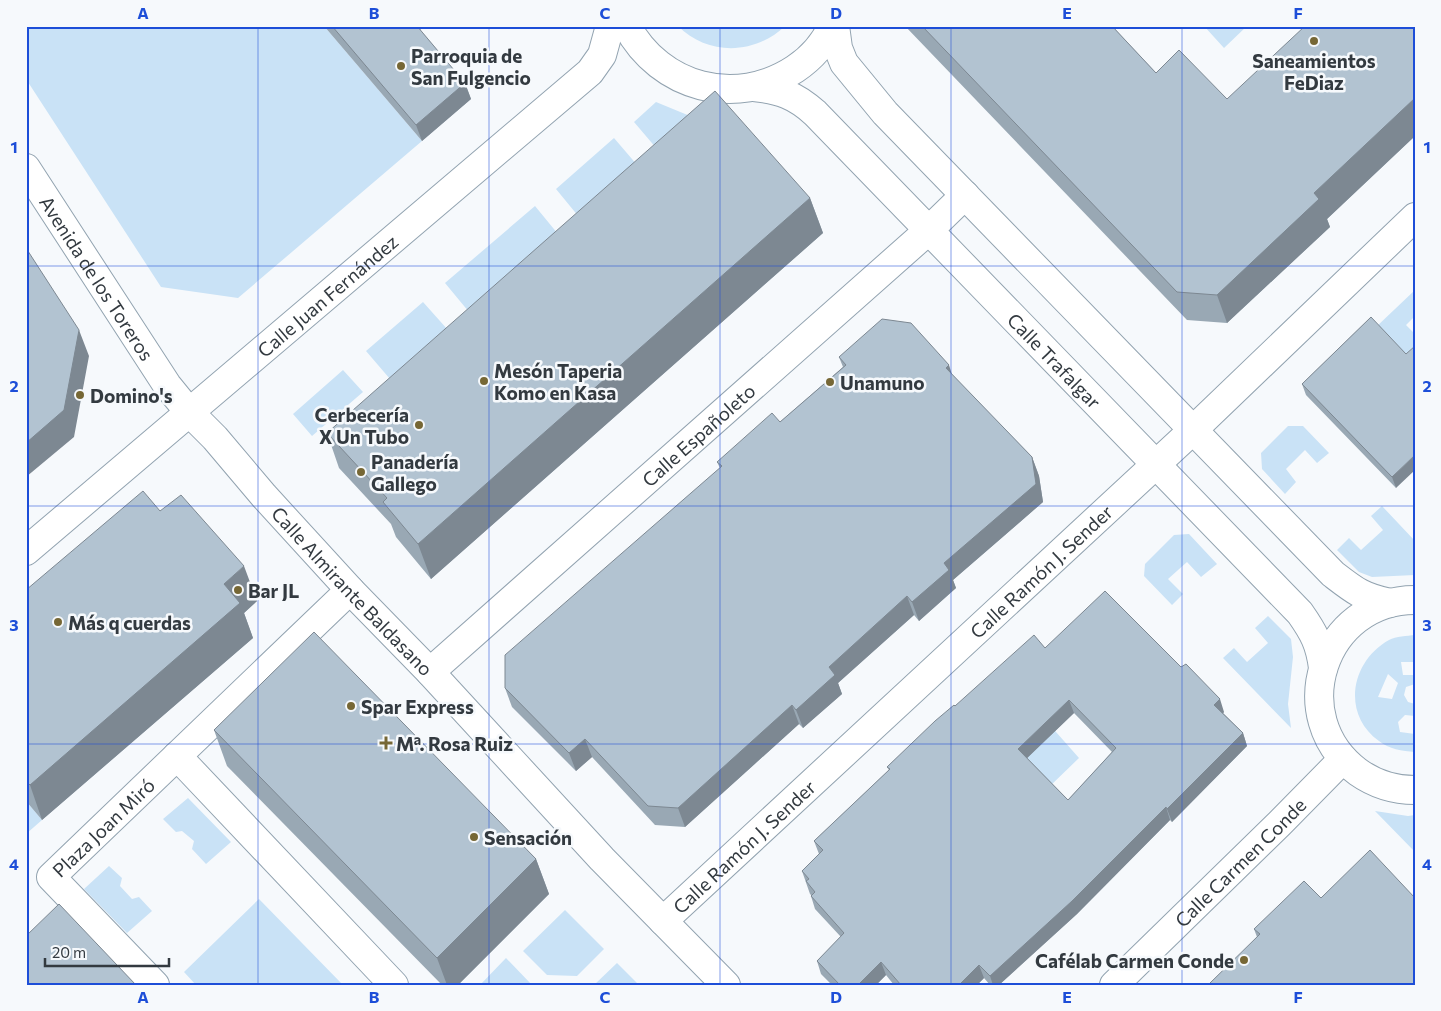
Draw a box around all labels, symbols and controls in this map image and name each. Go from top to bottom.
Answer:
text: A [137,3,149,22]
text: B [369,3,380,22]
text: C [600,3,611,22]
text: D [830,3,842,22]
text: E [1062,3,1072,22]
text: F [1293,3,1303,22]
marker: Saneamientos FeDiaz [1308,35,1320,47]
place label: Parroquia de San Fulgencio [411,44,531,89]
place label: Saneamientos FeDiaz [1252,49,1376,94]
marker: Parroquia de San Fulgencio [395,60,407,72]
text: 1 [10,137,18,156]
text: 1 [1423,137,1431,156]
street label: Avenida de los Toreros [36,191,159,364]
street label: Calle Juan Fernández [252,229,402,361]
street label: Calle Trafalgar [1003,308,1106,413]
place label: Mesón Taperia Komo en Kasa [494,359,622,404]
place label: Unamuno [840,371,925,394]
marker: Mesón Taperia Komo en Kasa [478,375,490,387]
text: 2 [9,376,19,395]
marker: Unamuno [824,376,836,388]
text: 2 [1422,376,1432,395]
street label: Calle Españoleto [637,378,759,491]
place label: Domino's [90,384,173,407]
marker: Domino's [74,389,86,401]
place label: Cerbecería X Un Tubo [315,403,409,448]
marker: Cerbecería X Un Tubo [413,419,425,431]
place label: Panadería Gallego [371,450,459,495]
marker: Panadería Gallego [355,466,367,478]
street label: Calle Ramón J. Sender [965,499,1117,643]
street label: Calle Almirante Baldasano [267,501,438,680]
place label: Bar JL [248,579,299,602]
marker: Bar JL [232,584,244,596]
place label: Más q cuerdas [68,611,191,634]
text: 3 [9,615,19,634]
text: 3 [1422,615,1432,634]
marker: Más q cuerdas [52,616,64,628]
place label: Spar Express [361,695,474,718]
marker: Spar Express [345,700,357,712]
place label: Mª. Rosa Ruiz [396,732,513,755]
marker: Mª. Rosa Ruiz [380,737,392,749]
street label: Plaza Joan Miró [47,773,159,881]
street label: Calle Ramón J. Sender [668,774,820,918]
street label: Calle Carmen Conde [1170,793,1310,931]
place label: Sensación [484,826,572,849]
marker: Sensación [468,831,480,843]
text: 4 [9,854,19,873]
text: 4 [1422,854,1432,873]
scale bar [45,936,169,968]
text: 20 m [52,943,86,961]
place label: Cafélab Carmen Conde [1035,949,1234,972]
marker: Cafélab Carmen Conde [1238,954,1250,966]
text: A [137,987,149,1006]
text: B [369,987,380,1006]
text: C [600,987,611,1006]
text: D [830,987,842,1006]
text: E [1062,987,1072,1006]
text: F [1293,987,1303,1006]

